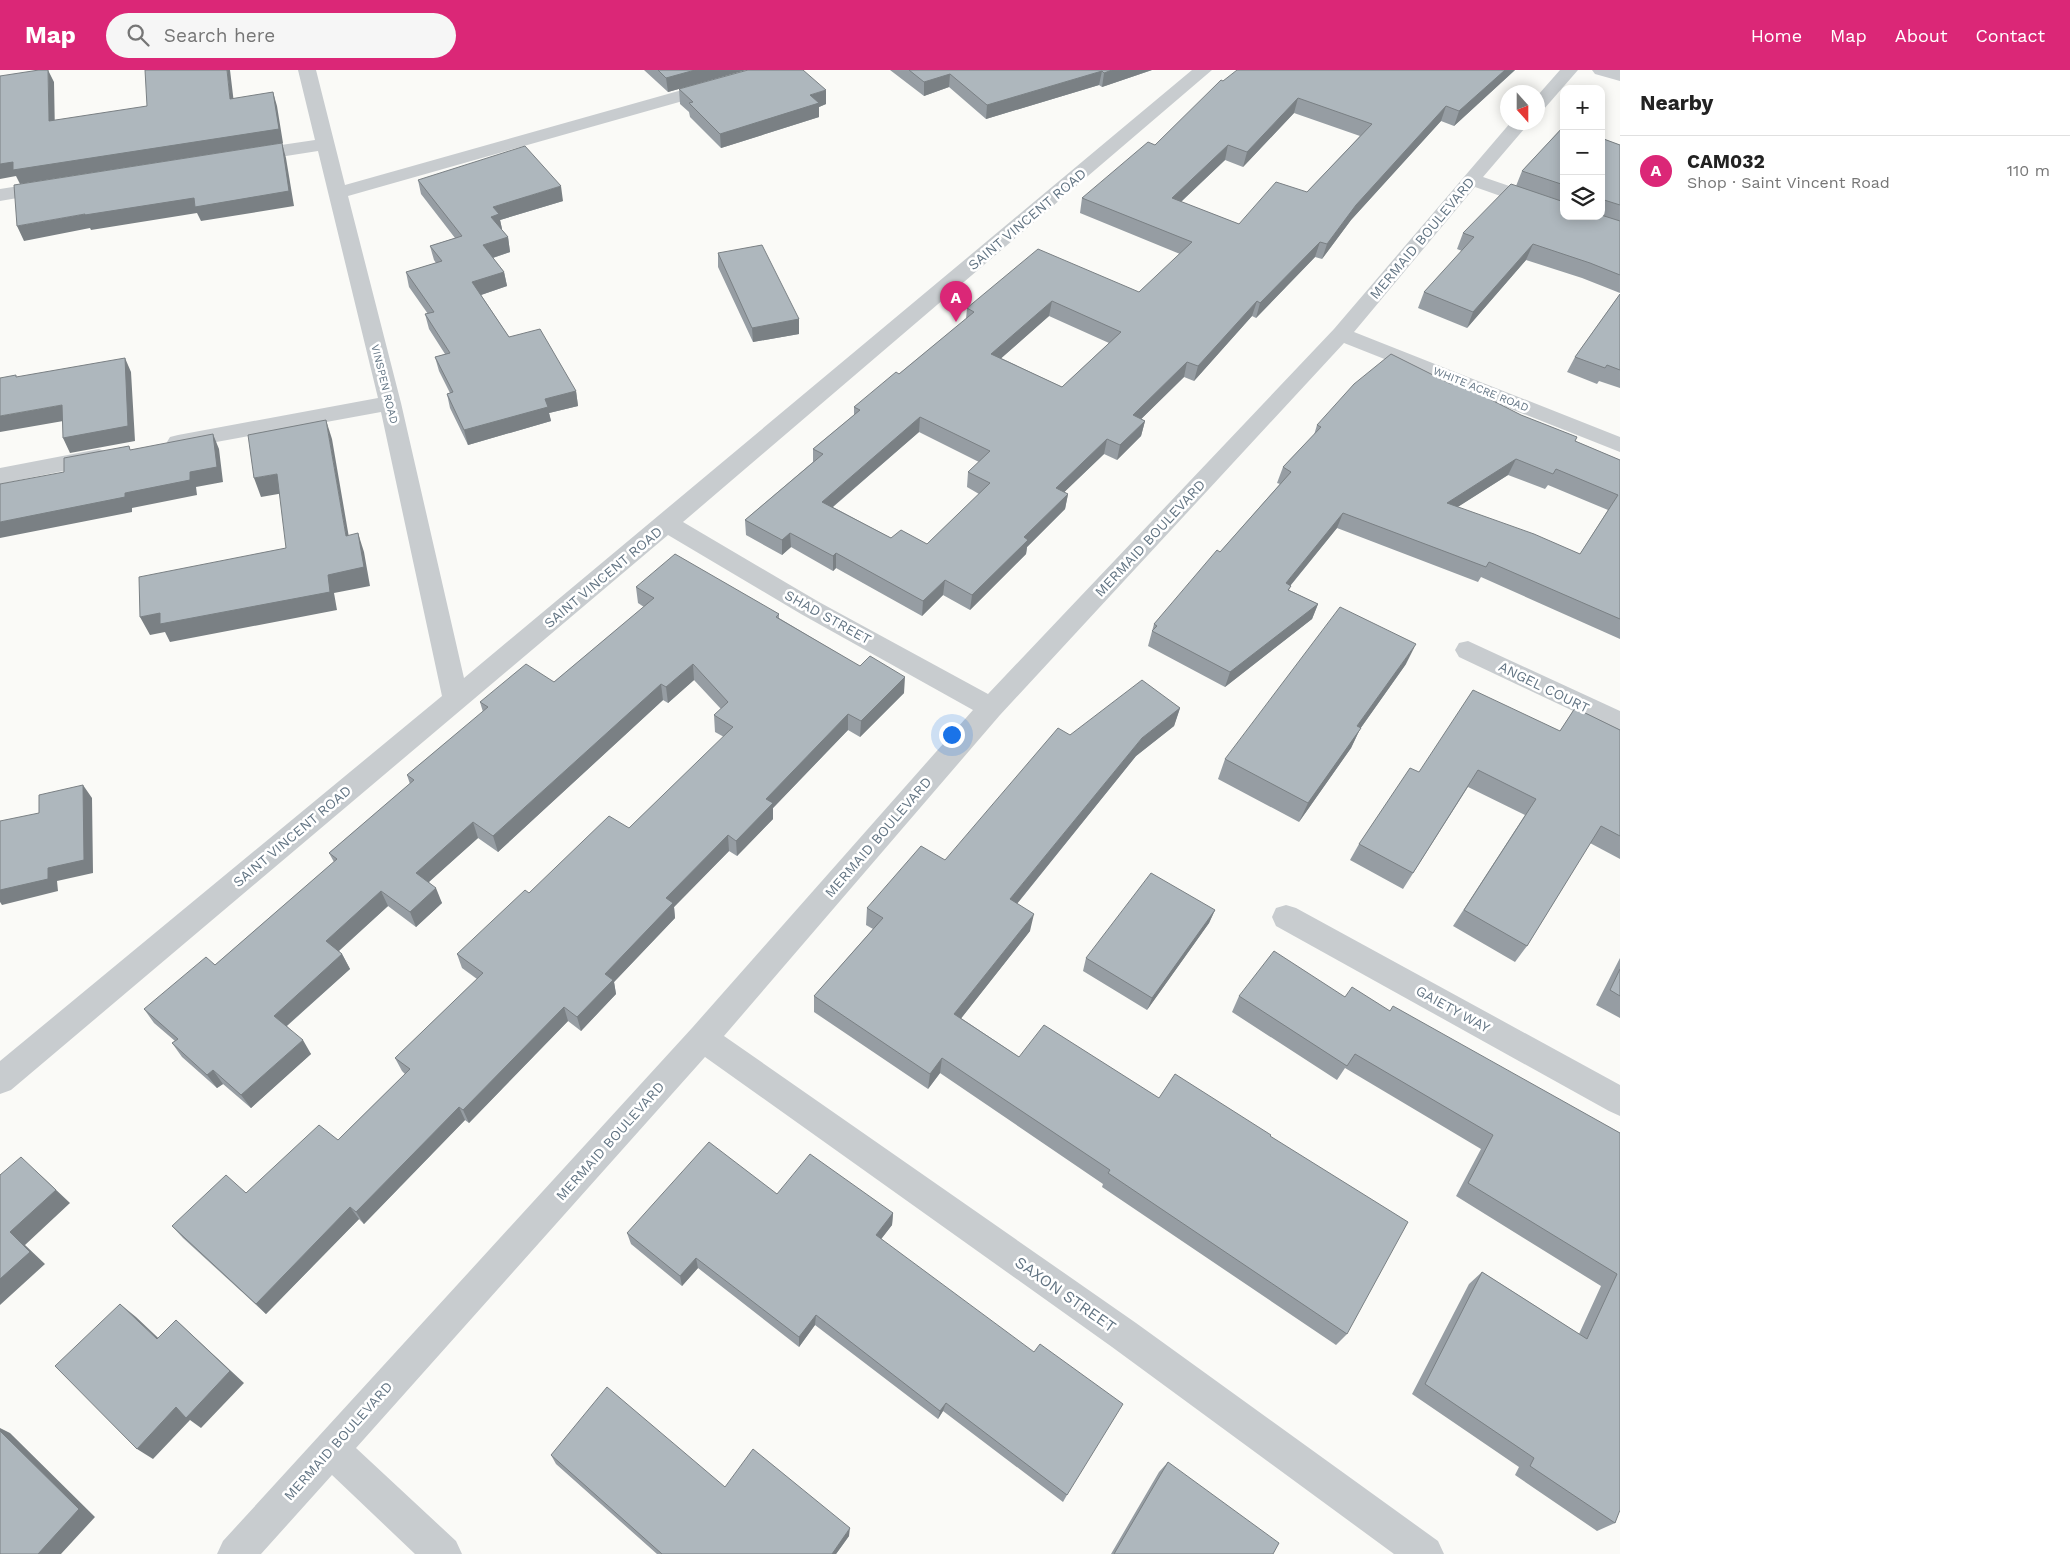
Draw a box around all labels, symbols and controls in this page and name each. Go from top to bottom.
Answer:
search box [106,13,456,58]
text: Map [25,21,76,49]
icon: search [124,21,152,49]
text: Search here [164,24,275,47]
text: Home [1751,25,1802,46]
text: Map [1830,25,1867,46]
text: About [1895,25,1947,46]
text: Contact [1975,25,2045,46]
north arrow [1500,85,1545,130]
map controls [1560,85,1605,220]
button: + [1560,85,1605,130]
text: Nearby [1640,90,1713,115]
button: − [1560,130,1605,175]
text: CAM032 [1687,150,1765,173]
text: A [1651,161,1661,180]
text: 110 m [2007,161,2050,180]
street label: SAINT VINCENT ROAD [965,165,1089,273]
text: Shop · Saint Vincent Road [1687,173,1890,192]
street label: MERMAID BOULEVARD [1366,174,1478,302]
button: layers [1560,175,1605,220]
pin: A [940,281,972,322]
street label: VINSPEN ROAD [368,343,401,425]
street label: WHITE ACRE ROAD [1431,364,1531,415]
street label: MERMAID BOULEVARD [1092,476,1208,600]
street label: SAINT VINCENT ROAD [541,523,665,631]
street label: SHAD STREET [782,587,874,648]
street label: ANGEL COURT [1496,658,1592,716]
your location [939,722,965,748]
street label: MERMAID BOULEVARD [821,774,935,900]
street label: SAINT VINCENT ROAD [230,782,354,890]
street label: GAIETY WAY [1413,982,1493,1036]
street label: MERMAID BOULEVARD [552,1078,668,1204]
street label: SAXON STREET [1012,1253,1120,1336]
street label: MERMAID BOULEVARD [280,1378,396,1504]

